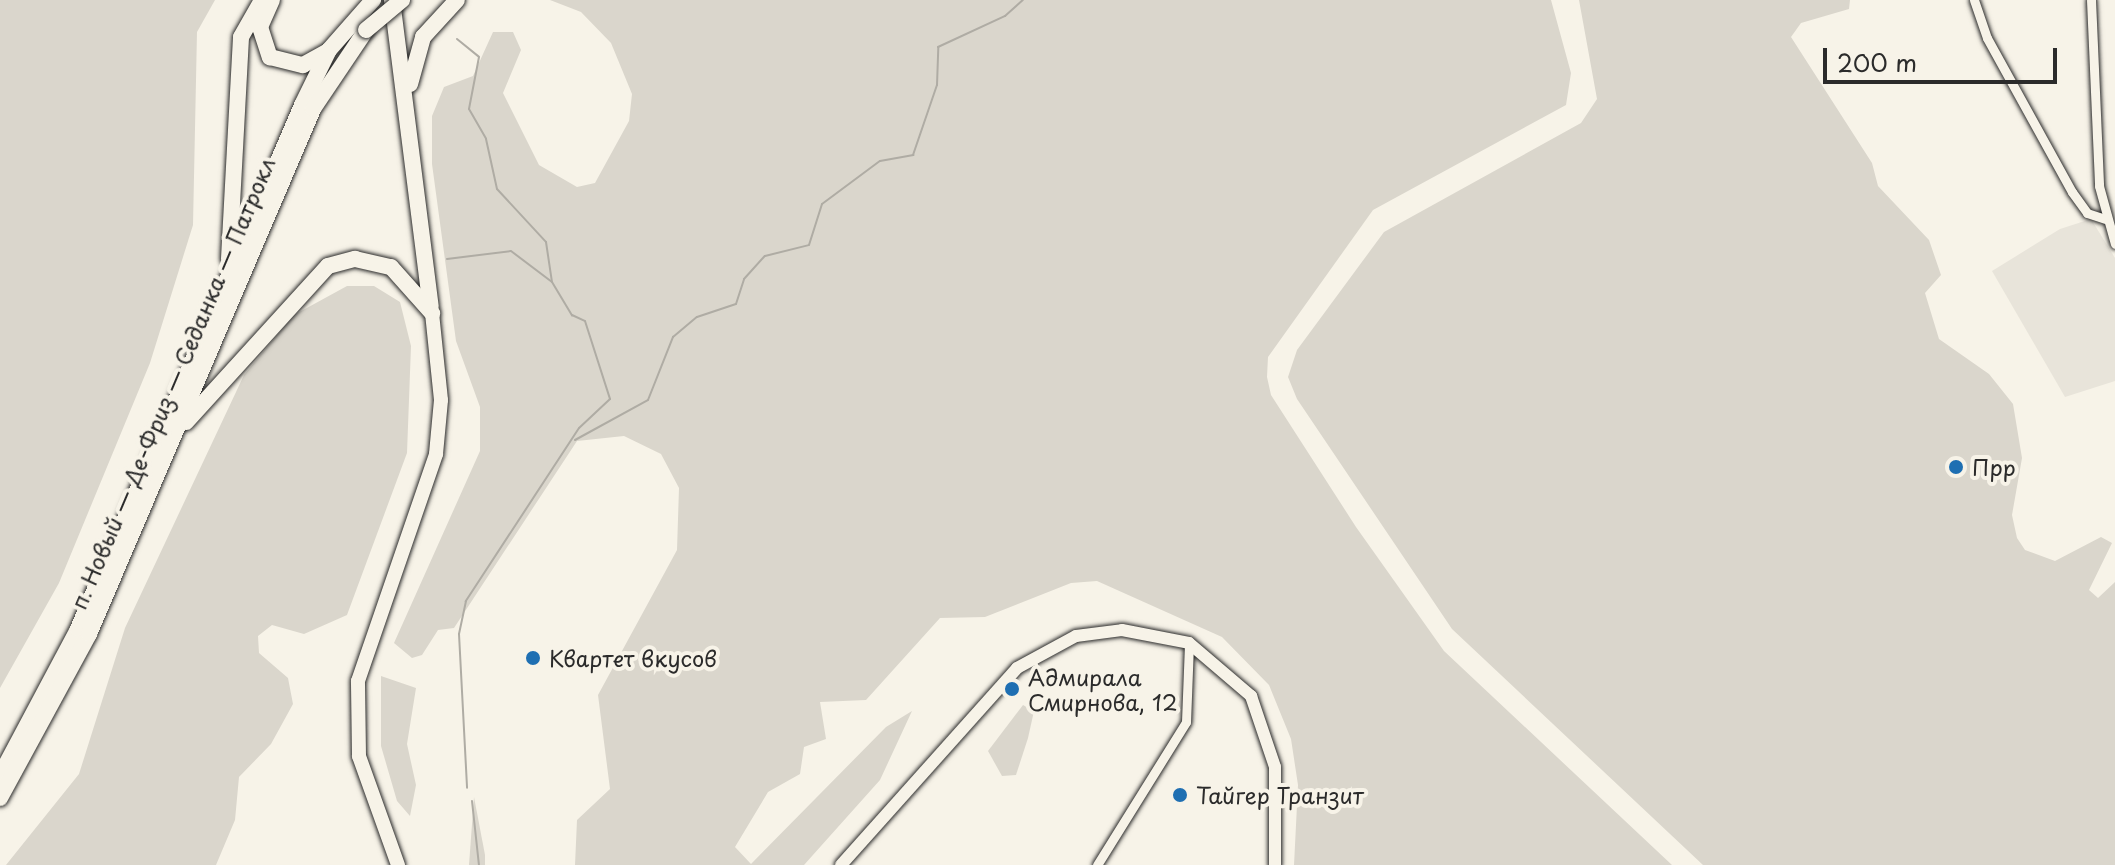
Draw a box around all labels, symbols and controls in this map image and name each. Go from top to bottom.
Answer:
scale bar [1827,32,2061,82]
text: 200 m [1837,44,1917,80]
street label: п. Новый — Де-Фриз — Седанка — Патрокл [64,153,280,613]
place label: Прр [1972,454,2016,480]
marker: Прр [1947,458,1965,476]
place label: Квартет вкусов [549,645,718,671]
marker: Квартет вкусов [524,649,542,667]
place label: Адмирала Смирнова, 12 [1028,663,1178,714]
marker: Адмирала Смирнова, 12 [1003,680,1021,698]
place label: Тайгер Транзит [1196,782,1364,808]
marker: Тайгер Транзит [1171,786,1189,804]

